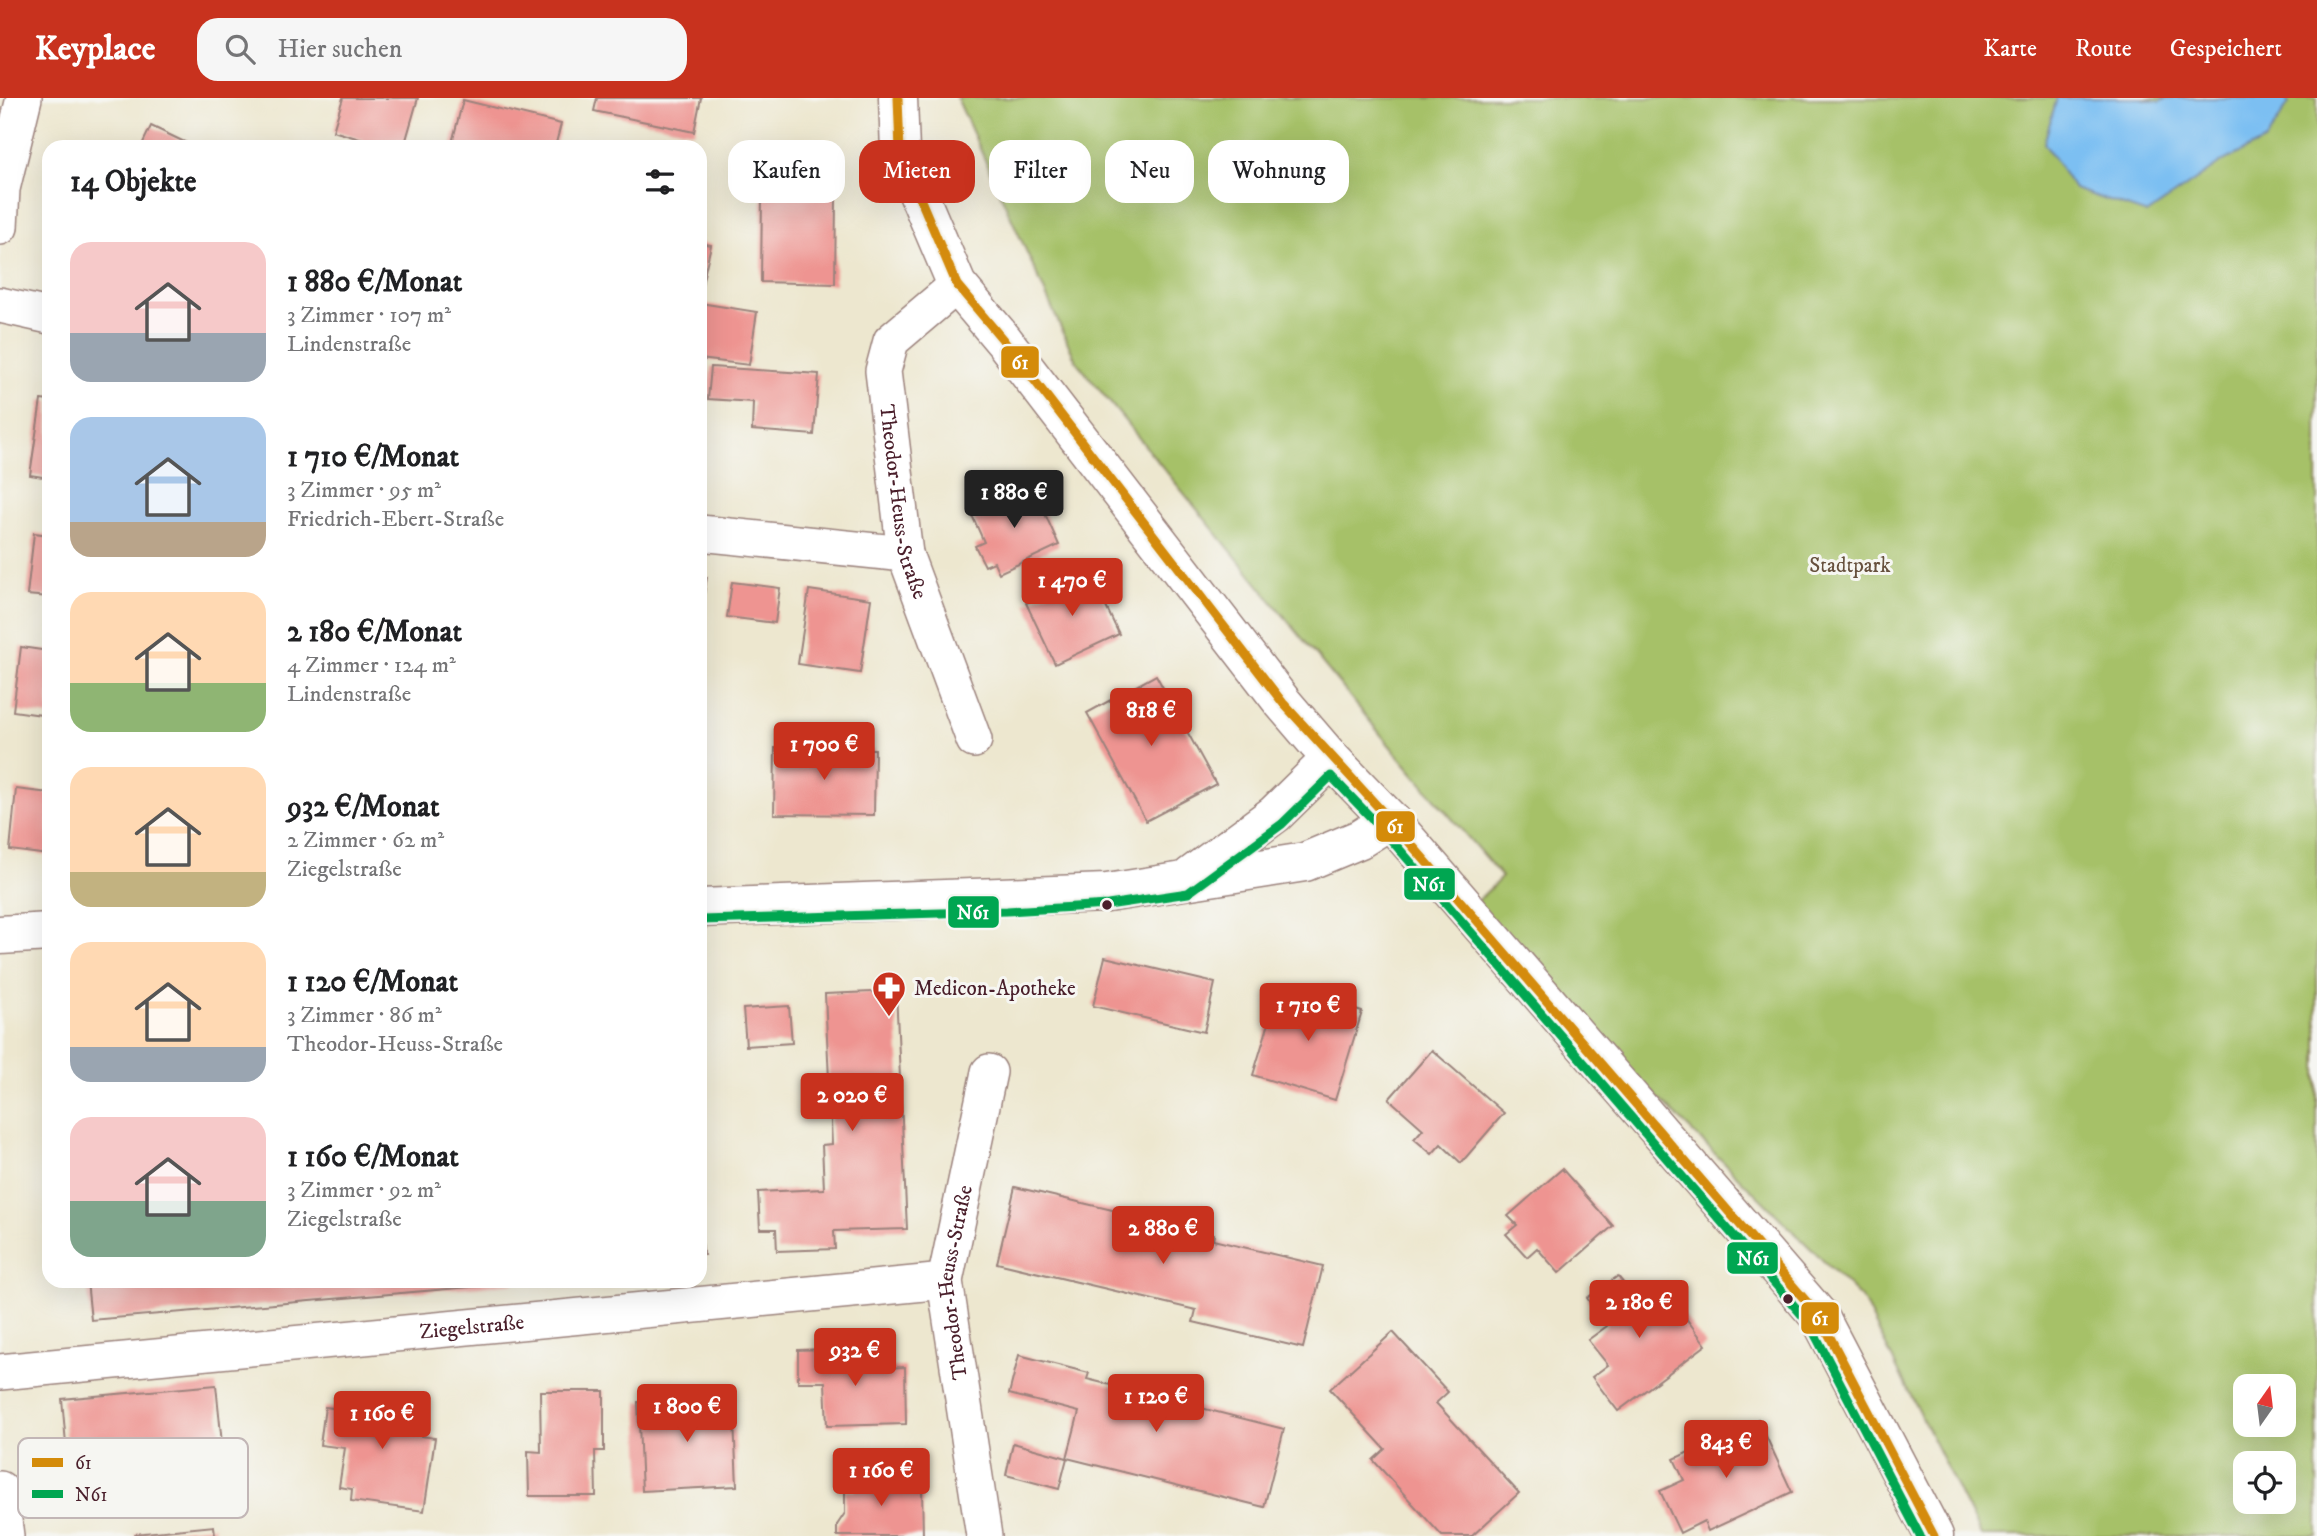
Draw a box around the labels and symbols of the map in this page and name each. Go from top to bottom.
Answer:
line badge: 61 [1000,345,1040,379]
text: 61 [1012,352,1028,375]
street label: Theodor-Heuss-Straße [873,403,933,603]
pin: 1 880 € [949,470,1079,530]
park label: Stadtpark [1809,553,1891,579]
pin: 1 470 € [1007,559,1137,618]
pin: 818 € [1102,688,1200,748]
pin: 1 700 € [759,722,889,782]
line badge: 61 [1375,810,1416,843]
text: 61 [1387,816,1403,839]
line badge: N61 [1403,867,1456,901]
text: N61 [1413,874,1445,897]
line badge: N61 [947,895,1000,929]
unlabelled marker [1100,898,1114,912]
text: N61 [957,902,989,925]
pharmacy icon: Medicon-Apotheke [870,969,908,1018]
place label: Medicon-Apotheke [914,976,1076,1002]
pin: 1 710 € [1243,984,1373,1043]
pin: 2 020 € [787,1074,917,1133]
street label: Theodor-Heuss-Straße [933,1183,979,1381]
pin: 2 880 € [1098,1206,1228,1266]
line badge: N61 [1726,1241,1779,1275]
text: N61 [1737,1248,1769,1271]
pin: 2 180 € [1574,1280,1704,1340]
unlabelled marker [1781,1292,1795,1306]
line badge: 61 [1800,1301,1840,1335]
text: 61 [1812,1308,1828,1331]
street label: Ziegelstraße [419,1310,526,1346]
pin: 932 € [806,1328,904,1388]
pin: 1 120 € [1091,1374,1221,1434]
north arrow [2233,1374,2296,1437]
pin: 1 800 € [622,1384,752,1444]
pin: 1 160 € [317,1392,447,1451]
pin: 843 € [1677,1420,1775,1480]
legend [18,1438,248,1518]
pin: 1 160 € [816,1448,946,1508]
text: 61 [75,1452,92,1475]
text: N61 [75,1484,107,1507]

